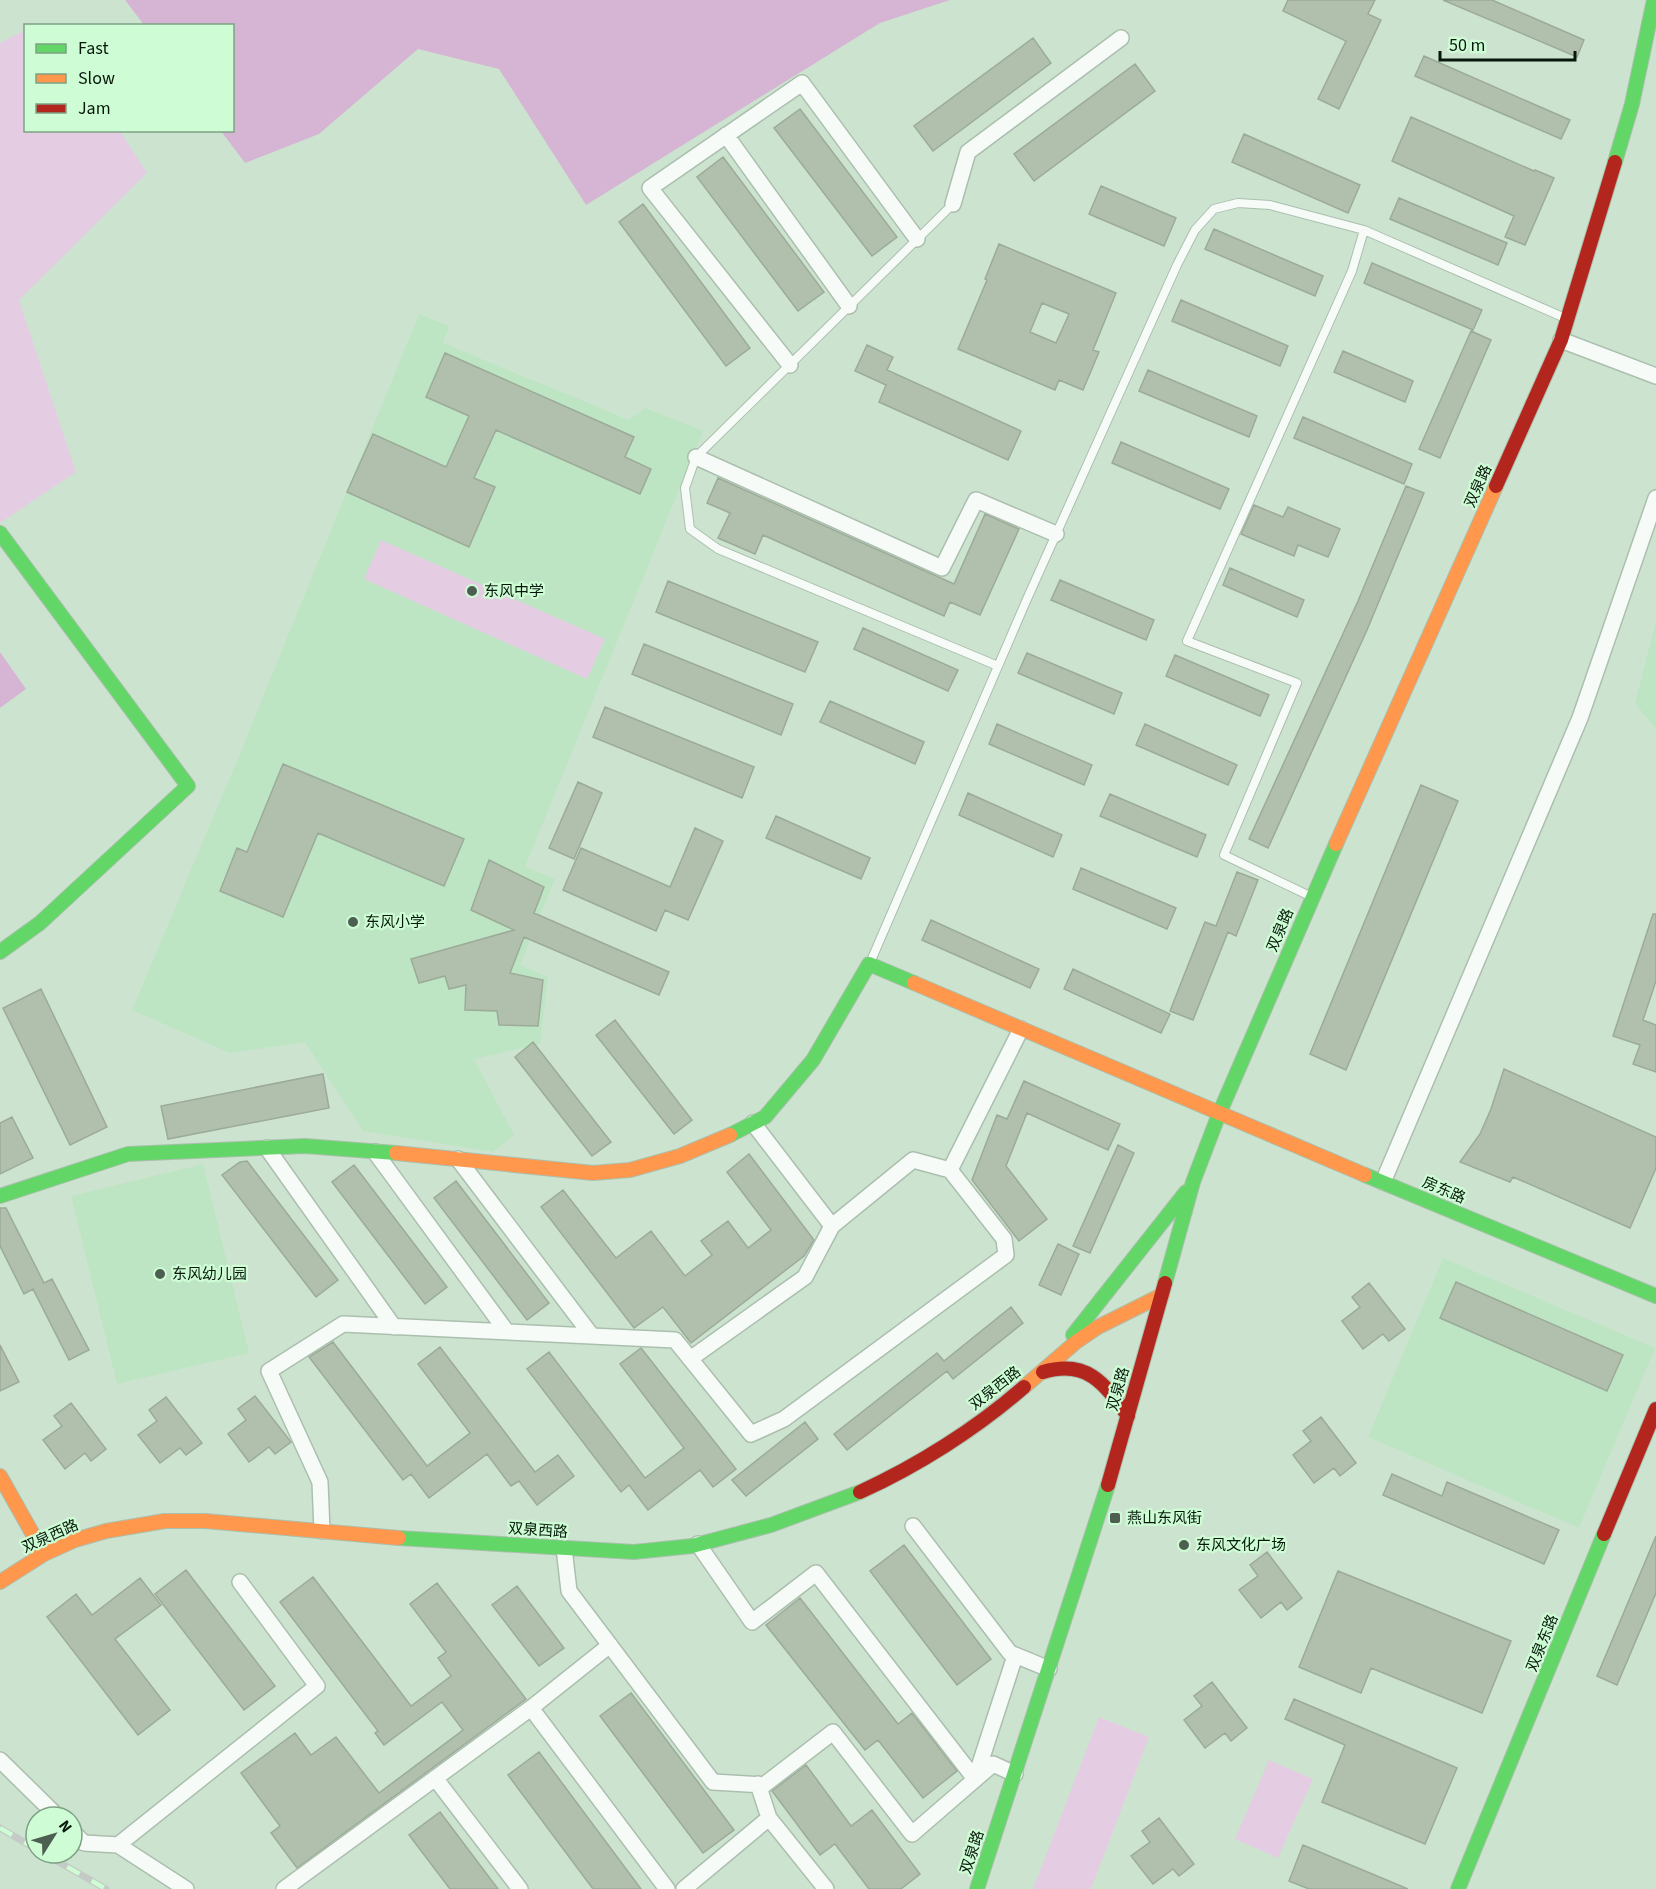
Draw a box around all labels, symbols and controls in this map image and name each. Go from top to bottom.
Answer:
legend [24,24,234,132]
scale bar [1440,24,1575,62]
text: 50 m [1449,33,1485,58]
text: Fast [78,36,109,61]
text: Slow [78,66,115,91]
text: Jam [78,96,111,121]
street label: 双泉路 [1460,461,1497,511]
place label: 东风中学 [484,581,544,602]
marker: 东风中学 [465,584,479,598]
street label: 双泉路 [1262,905,1299,955]
place label: 东风小学 [365,912,425,933]
marker: 东风小学 [346,915,360,929]
street label: 房东路 [1419,1172,1469,1209]
place label: 东风幼儿园 [172,1264,247,1285]
marker: 东风幼儿园 [153,1267,167,1281]
street label: 双泉西路 [965,1362,1025,1415]
street label: 双泉路 [1102,1365,1135,1414]
place label: 燕山东风街 [1127,1508,1202,1529]
marker: 燕山东风街 [1108,1511,1122,1525]
street label: 双泉西路 [19,1515,82,1558]
street label: 双泉西路 [507,1518,569,1543]
place label: 东风文化广场 [1196,1535,1286,1556]
marker: 东风文化广场 [1177,1538,1191,1552]
street label: 双泉东路 [1521,1611,1563,1675]
north arrow [24,1805,84,1865]
text: N [53,1816,77,1837]
street label: 双泉路 [956,1828,989,1877]

